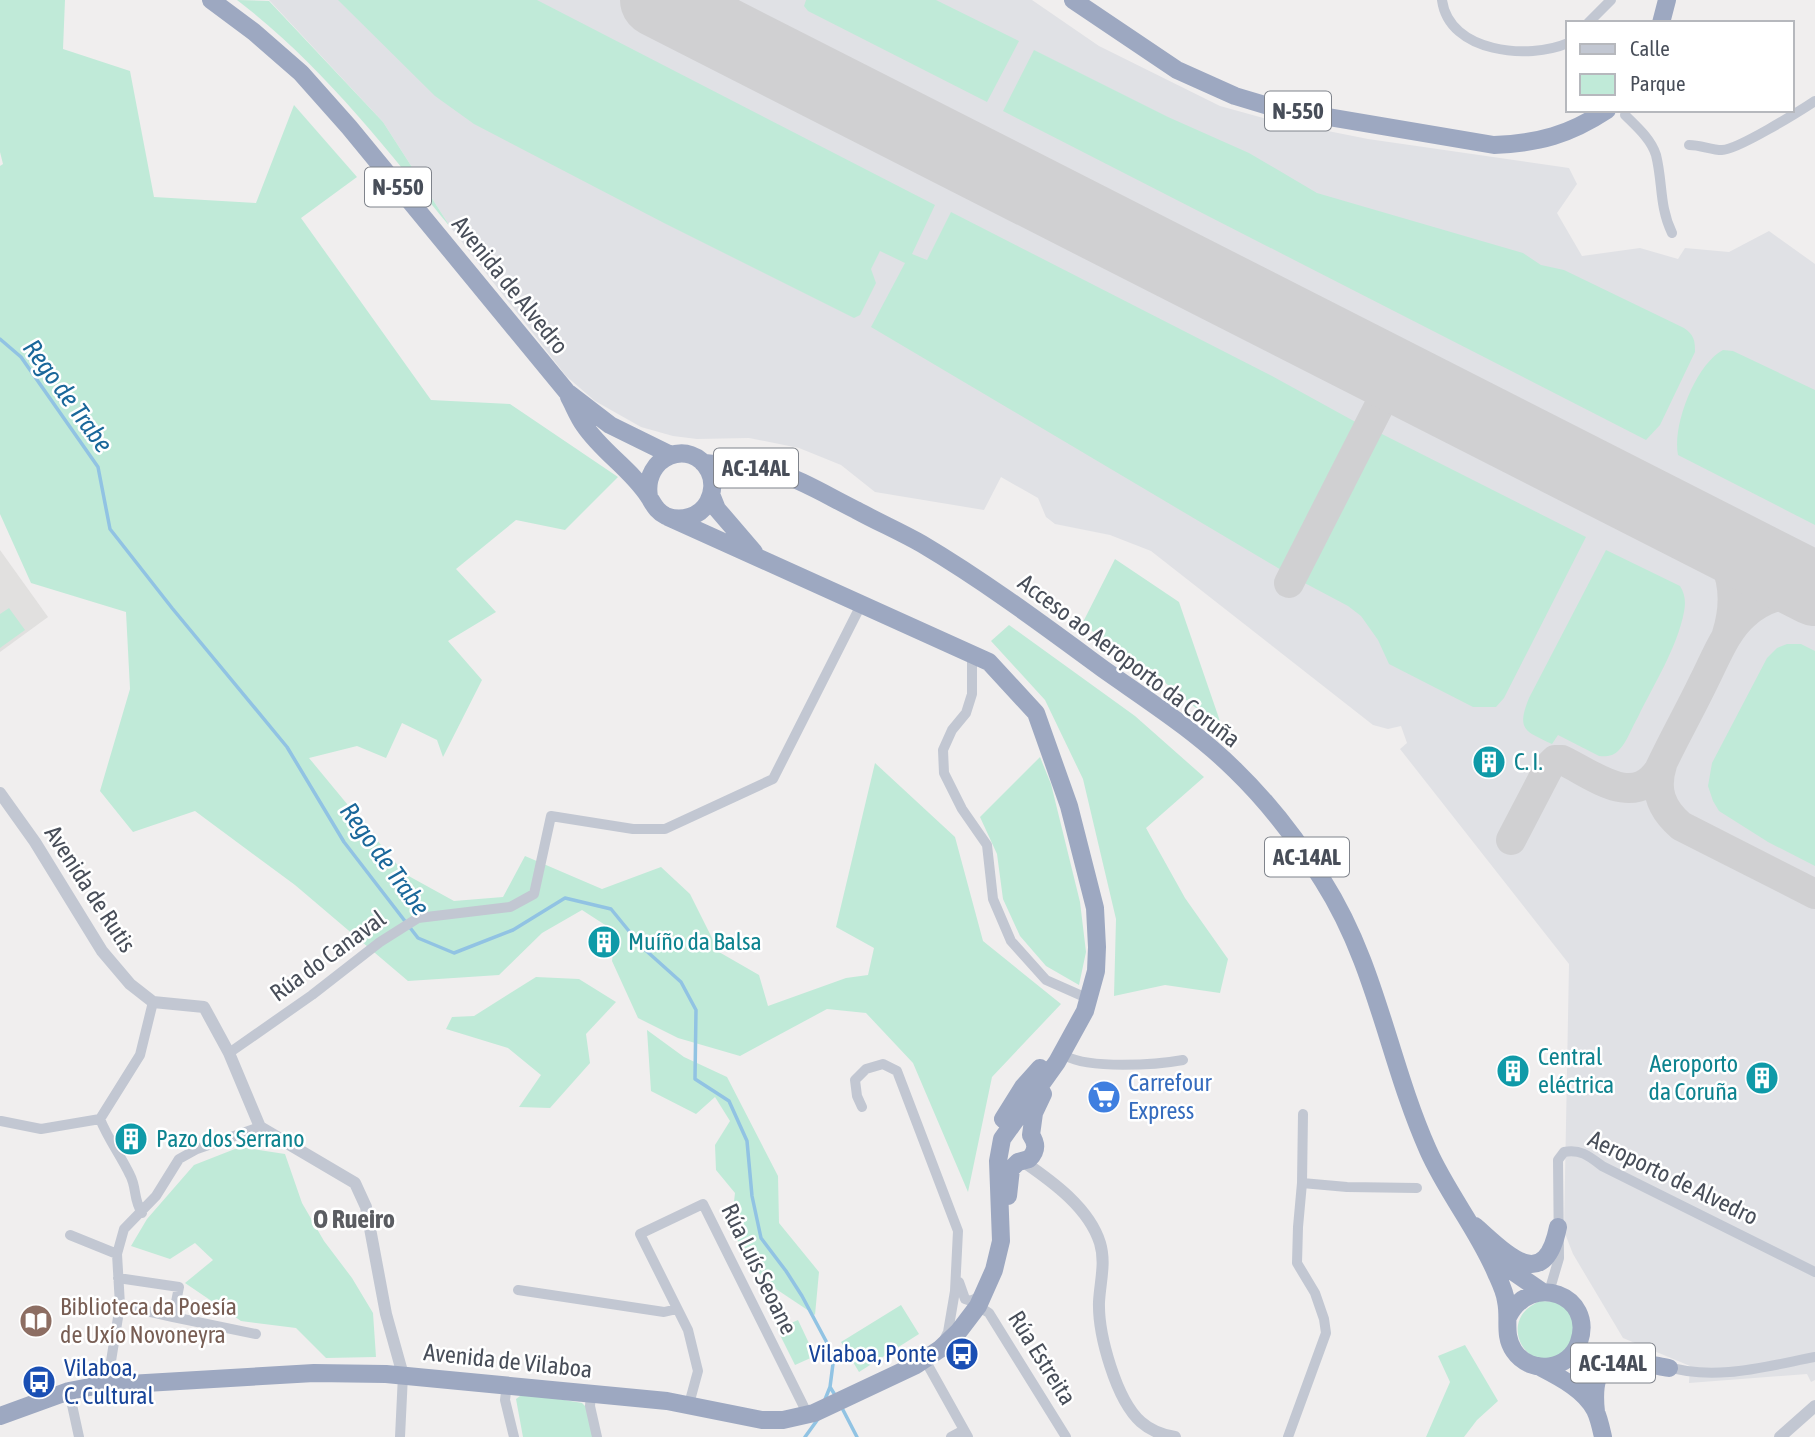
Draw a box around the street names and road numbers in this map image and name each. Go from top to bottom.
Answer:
road number: N-550 [1265,92,1331,130]
road number: N-550 [365,168,431,206]
street label: Avenida de Alvedro [447,211,574,359]
road number: AC-14AL [714,448,798,488]
street label: Acceso ao Aeroporto da Coruña [1013,568,1245,753]
street label: Avenida de Rutis [40,820,141,957]
road number: AC-14AL [1265,838,1349,876]
street label: Rúa do Canaval [265,904,391,1006]
street label: Aeroporto de Alvedro [1584,1125,1762,1230]
street label: Rúa Luís Seoane [716,1199,803,1339]
street label: Rúa Estreita [1003,1306,1082,1410]
street label: Avenida de Vilaboa [422,1338,594,1383]
road number: AC-14AL [1571,1344,1655,1382]

